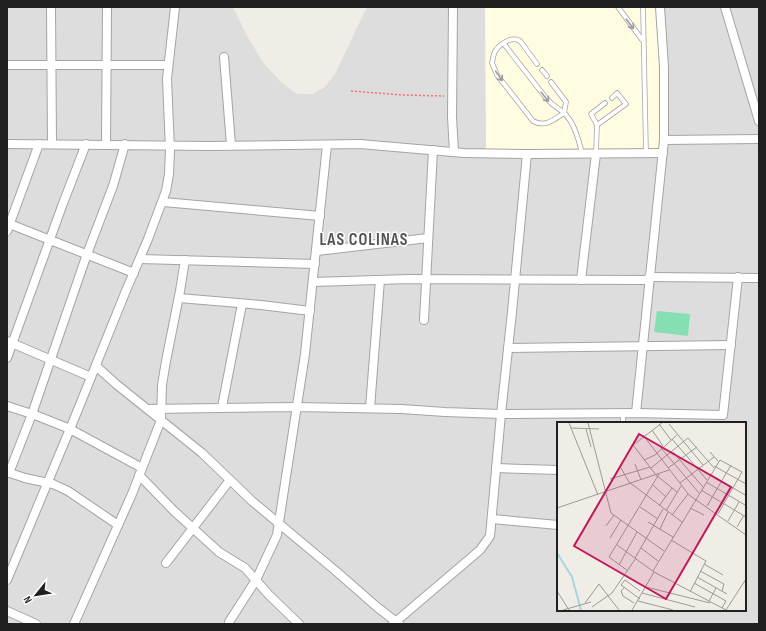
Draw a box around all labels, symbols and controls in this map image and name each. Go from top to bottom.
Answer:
one-way arrow [626,18,635,29]
one-way arrow [495,71,503,82]
one-way arrow [540,91,549,102]
district label: LAS COLINAS [319,230,409,250]
inset map [557,422,746,611]
north arrow [16,575,56,615]
text: N [21,594,35,606]

